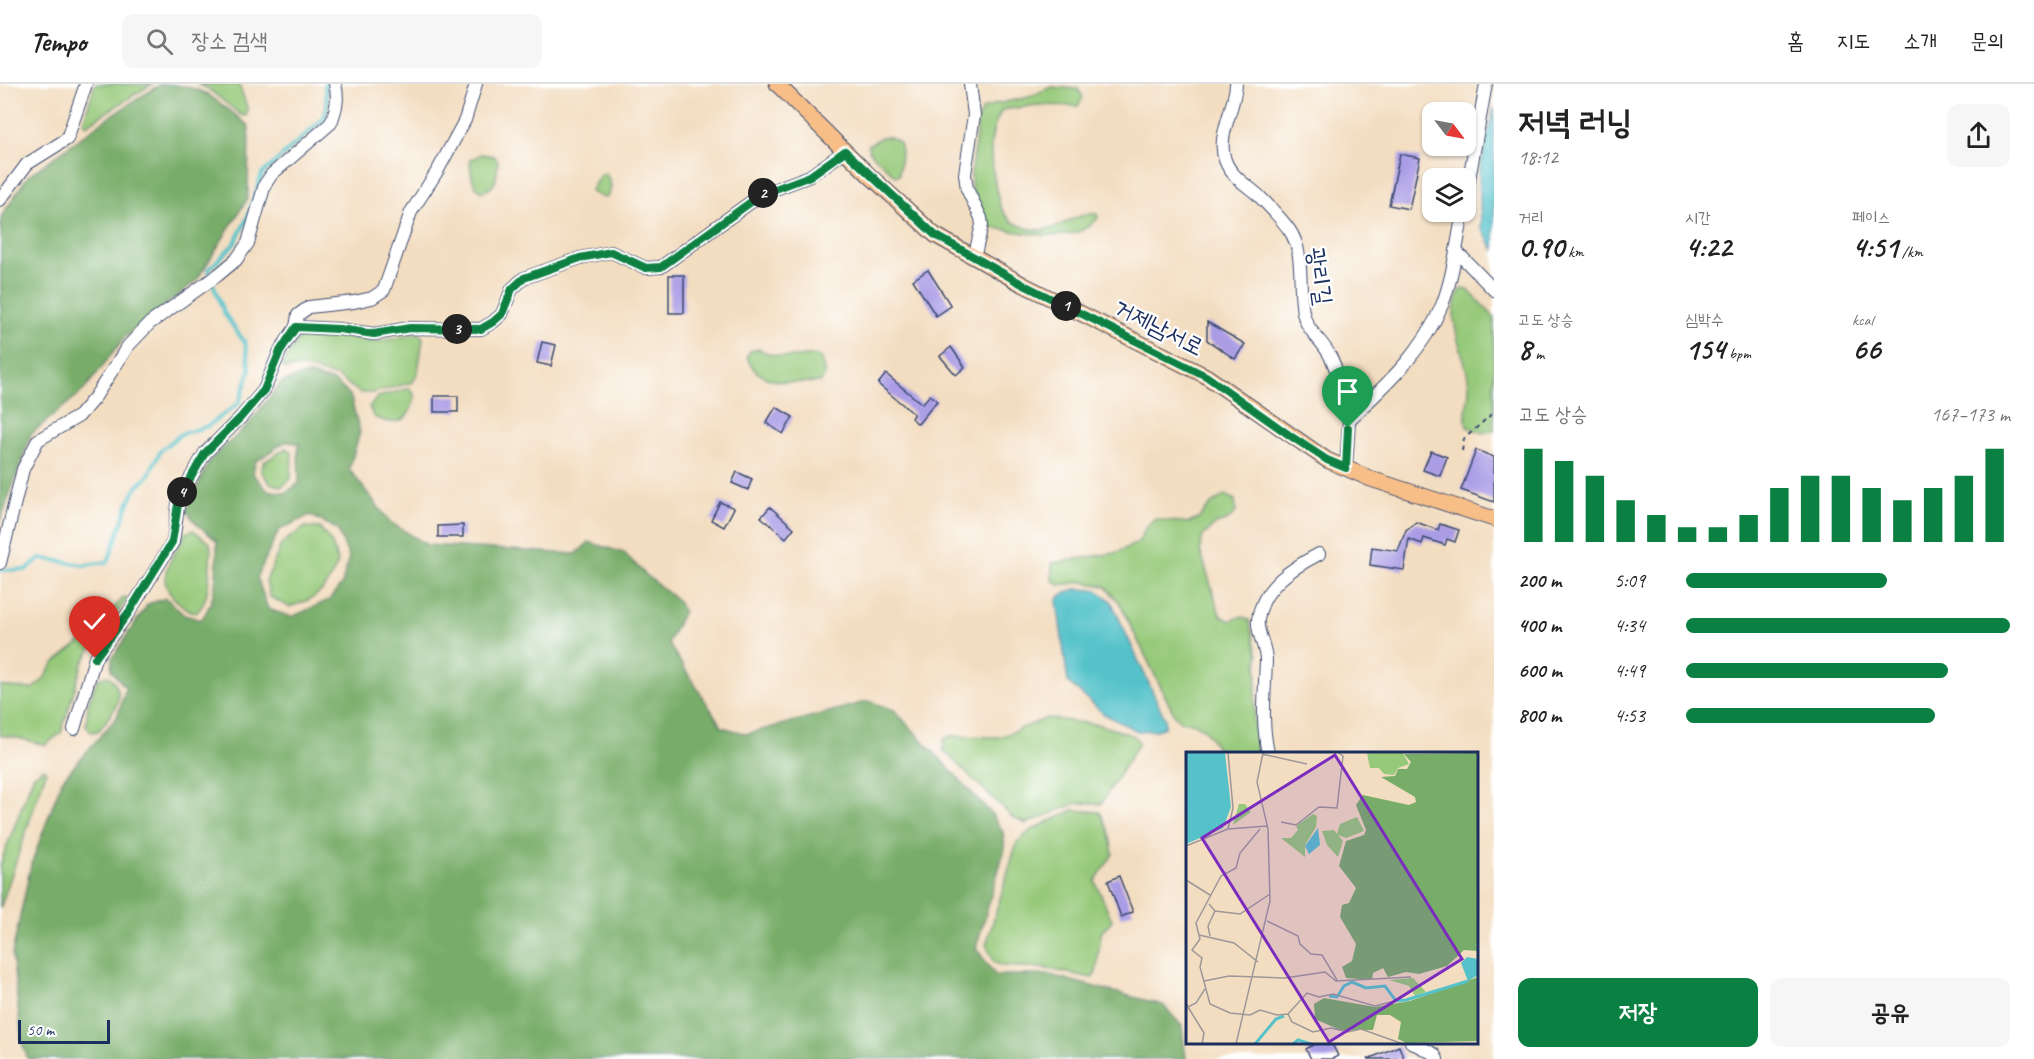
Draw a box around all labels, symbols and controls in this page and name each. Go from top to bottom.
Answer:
search box [122,14,542,68]
text: Tempo [30,24,86,59]
icon: search [143,25,176,58]
text: 장소 검색 [191,27,267,55]
text: 홈 [1787,28,1804,54]
text: 지도 [1837,28,1870,54]
text: 소개 [1903,28,1937,54]
text: 문의 [1970,28,2004,54]
text: 저녁 러닝 [1518,101,1632,143]
north arrow [1422,102,1476,156]
map controls [1422,102,1476,222]
button: share [1947,104,2010,167]
text: 18:12 [1518,145,1558,170]
button: layers [1422,168,1476,222]
pin: 2 [748,178,778,208]
text: 2 [759,183,767,203]
text: 거리 [1518,208,1544,228]
text: 시간 [1685,208,1711,228]
text: 페이스 [1852,208,1891,228]
text: 0.90 [1518,228,1564,266]
text: 4:22 [1685,228,1731,266]
text: 4:51 [1852,228,1898,266]
text: km [1564,242,1584,262]
text: /km [1898,242,1923,262]
street label: 광리길 [1301,245,1339,307]
pin: 1 [1051,291,1081,321]
street label: 거제남서로 [1109,292,1209,362]
text: 1 [1062,296,1070,316]
text: 고도 상승 [1518,310,1573,330]
text: 심박수 [1685,310,1724,330]
text: kcal [1852,310,1873,330]
pin: 3 [442,314,472,344]
text: 3 [453,319,461,339]
text: 8 [1518,330,1532,368]
text: 154 [1685,330,1725,368]
text: 66 [1852,330,1880,368]
text: m [1532,344,1544,364]
text: bpm [1725,344,1751,364]
pin [1322,366,1373,428]
icon: arrive [1331,375,1364,408]
text: 고도 상승 [1518,402,1587,427]
text: 167–173 m [1931,402,2010,427]
pin: 4 [167,477,197,507]
text: 4 [178,482,186,502]
text: 200 m [1518,568,1561,593]
text: 5:09 [1614,568,1645,593]
pin [69,596,120,658]
icon: check [78,605,111,638]
text: 400 m [1518,613,1561,638]
text: 4:34 [1614,613,1645,638]
text: 600 m [1518,658,1562,683]
text: 4:49 [1614,658,1645,683]
text: 800 m [1518,703,1561,728]
text: 4:53 [1614,703,1645,728]
inset map [1186,752,1479,1044]
button: 저장 [1518,978,1758,1047]
button: 공유 [1770,978,2010,1047]
scale bar [18,1017,110,1044]
text: 50 m [27,1020,54,1040]

